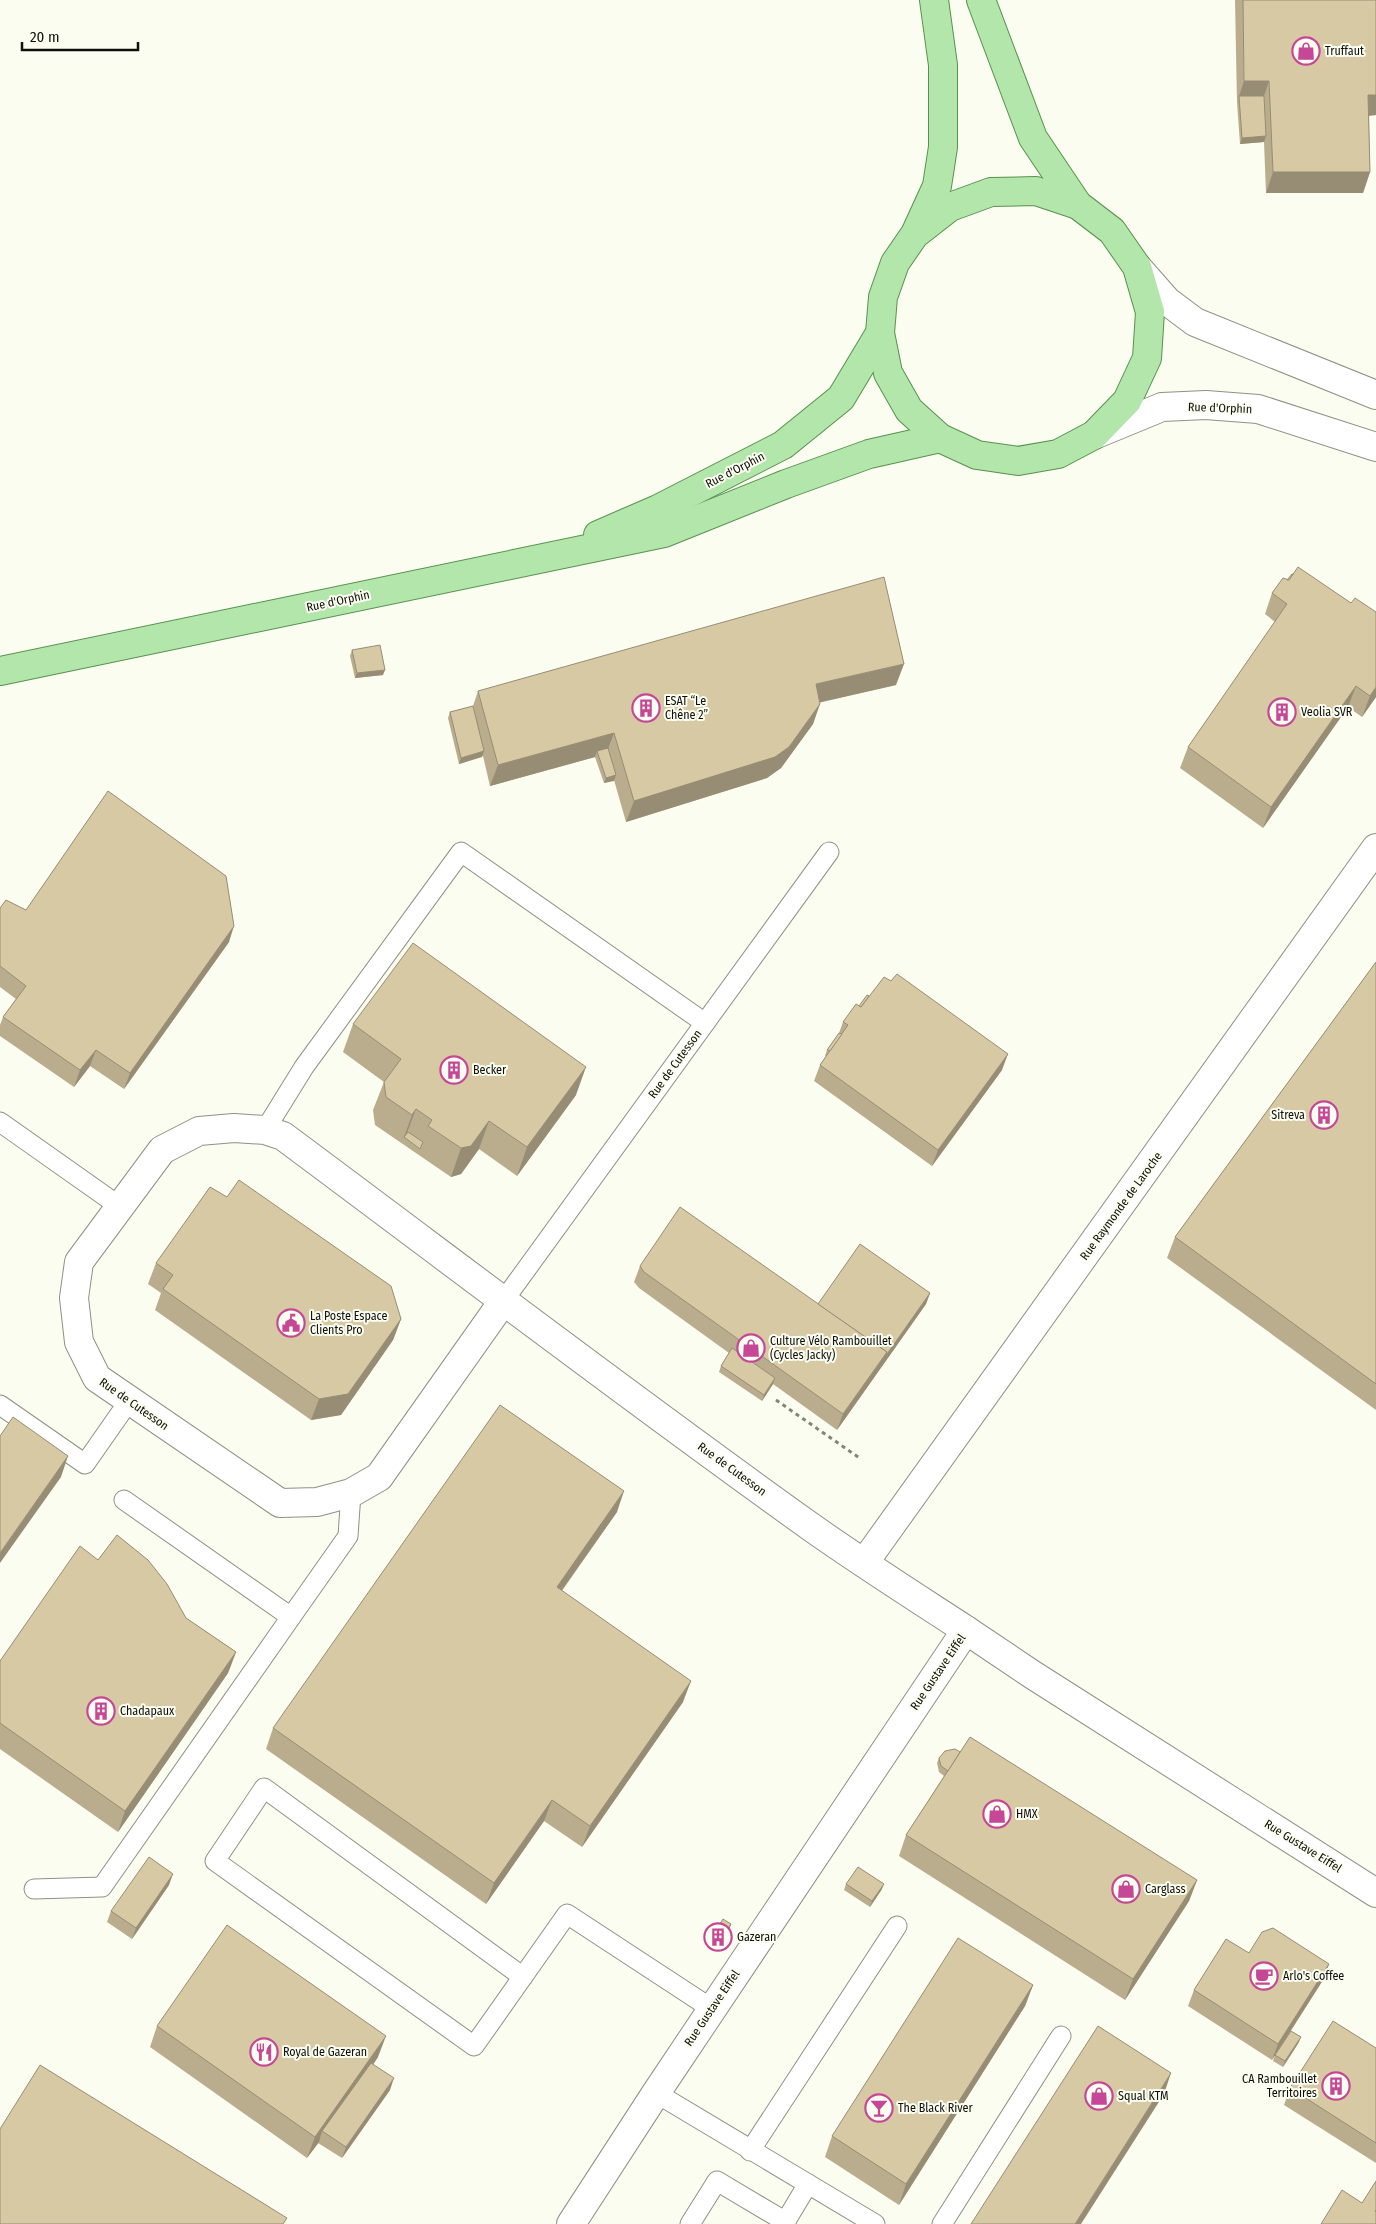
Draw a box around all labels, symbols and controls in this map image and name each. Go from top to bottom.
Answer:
scale bar [22,20,139,52]
text: 20 m [30,28,60,46]
shop icon: Truffaut [1291,36,1321,66]
place label: Truffaut [1325,44,1364,58]
street label: Rue d'Orphin [1188,400,1252,416]
street label: Rue d'Orphin [703,449,767,491]
street label: Rue d'Orphin [305,587,371,615]
building icon: ESAT “Le Chêne 2” [631,693,661,723]
place label: ESAT “Le Chêne 2” [665,694,709,722]
building icon: Veolia SVR [1267,697,1297,727]
place label: Veolia SVR [1301,705,1353,719]
street label: Rue de Cutesson [645,1027,705,1101]
building icon: Becker [439,1055,469,1085]
place label: Becker [473,1063,507,1077]
building icon: Sitreva [1309,1100,1339,1130]
place label: Sitreva [1271,1108,1305,1122]
street label: Rue Raymonde de Laroche [1077,1149,1165,1263]
public building icon: La Poste Espace Clients Pro [276,1308,306,1338]
place label: La Poste Espace Clients Pro [310,1309,388,1337]
shop icon: Culture Vélo Rambouillet (Cycles Jacky) [736,1333,766,1363]
place label: Culture Vélo Rambouillet (Cycles Jacky) [770,1334,892,1362]
street label: Rue de Cutesson [97,1375,171,1433]
street label: Rue de Cutesson [695,1439,769,1499]
street label: Rue Gustave Eiffel [907,1631,969,1713]
building icon: Chadapaux [86,1696,116,1726]
place label: Chadapaux [120,1704,175,1718]
shop icon: HMX [982,1799,1012,1829]
place label: HMX [1016,1807,1038,1821]
street label: Rue Gustave Eiffel [1262,1817,1344,1875]
shop icon: Carglass [1111,1874,1141,1904]
place label: Carglass [1145,1882,1186,1896]
building icon: Gazeran [703,1922,733,1952]
place label: Gazeran [737,1930,776,1944]
cafe icon: Arlo's Coffee [1249,1961,1279,1991]
street label: Rue Gustave Eiffel [681,1967,743,2049]
place label: Arlo's Coffee [1283,1969,1344,1983]
restaurant icon: Royal de Gazeran [249,2037,279,2067]
place label: Royal de Gazeran [283,2045,367,2059]
building icon: CA Rambouillet Territoires [1321,2071,1351,2101]
place label: CA Rambouillet Territoires [1242,2072,1317,2100]
shop icon: Squal KTM [1084,2081,1114,2111]
place label: Squal KTM [1118,2089,1169,2103]
bar icon: The Black River [864,2093,894,2123]
place label: The Black River [898,2101,974,2115]

